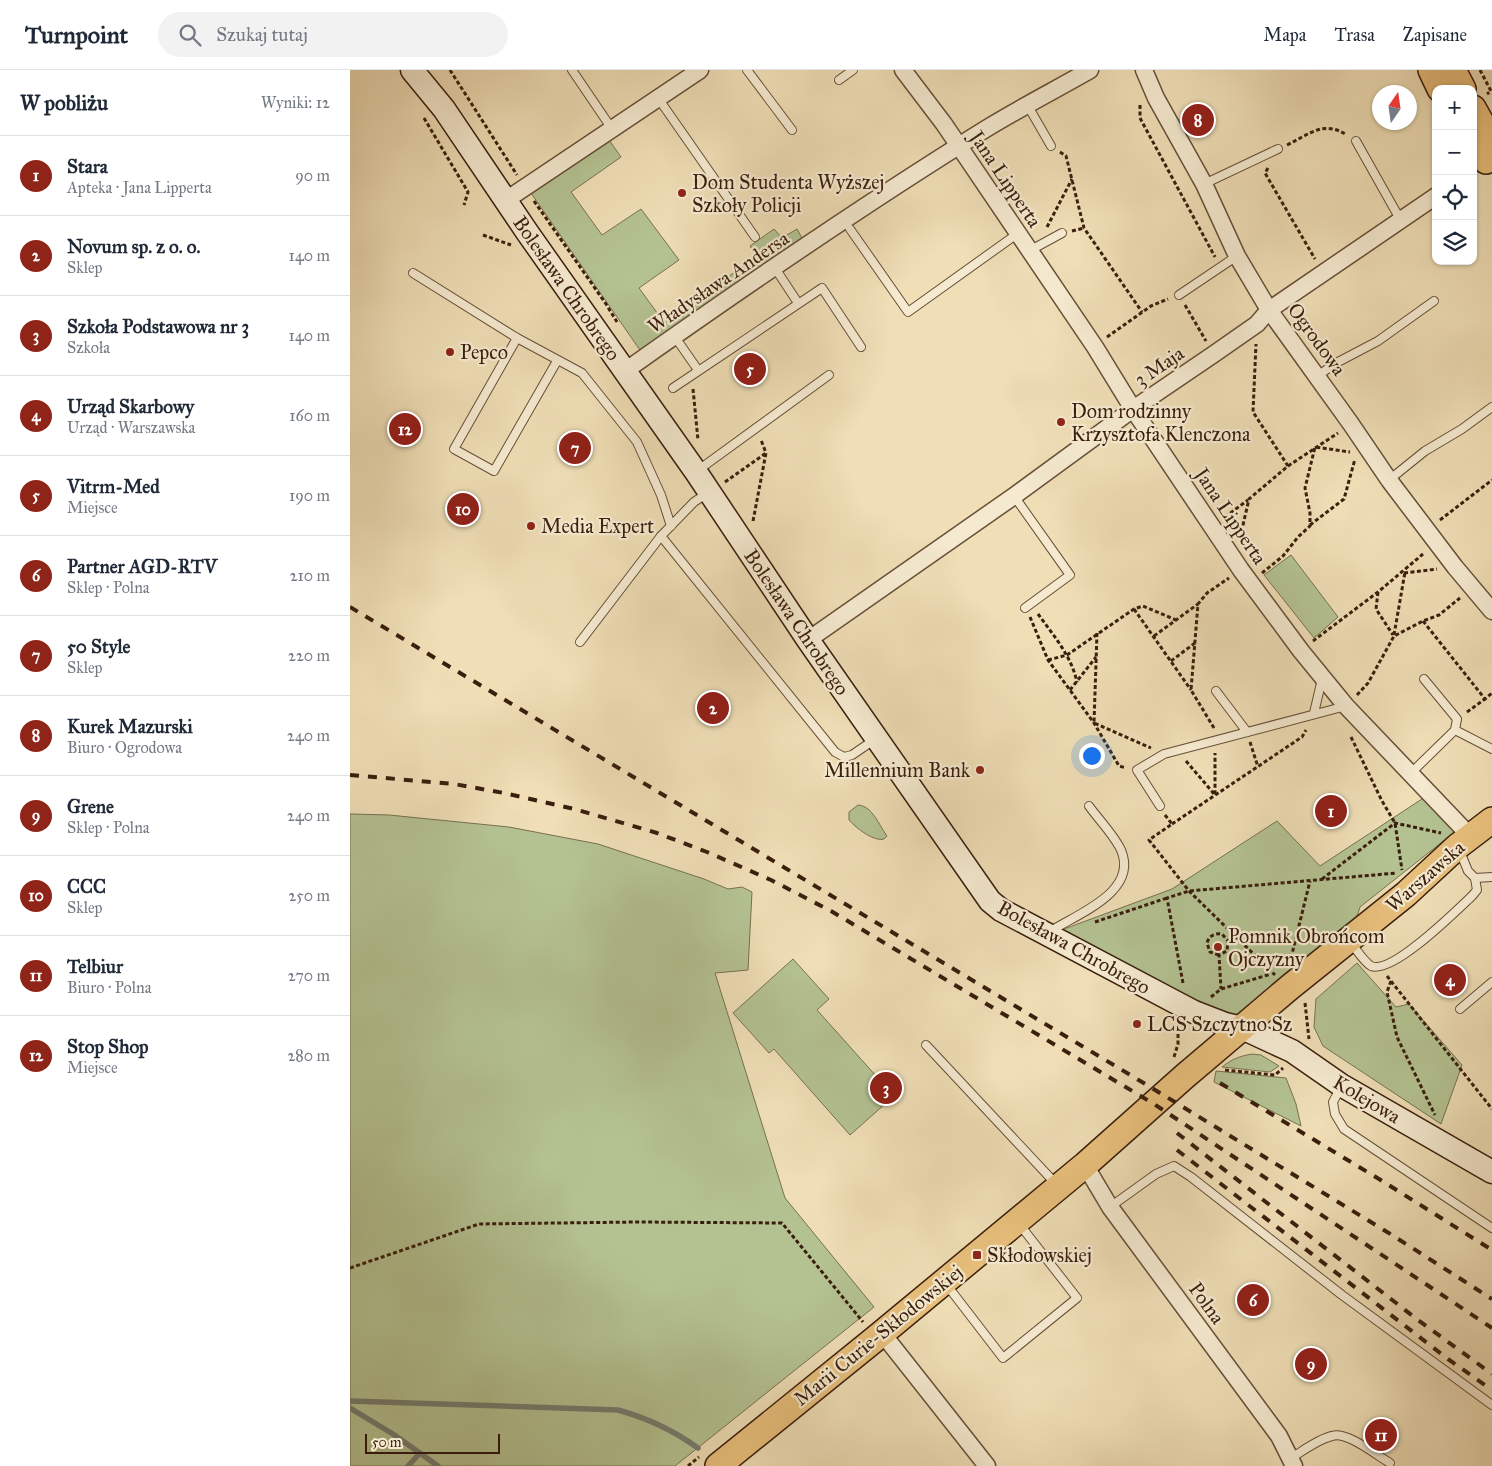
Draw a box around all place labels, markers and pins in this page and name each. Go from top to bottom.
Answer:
pin: 8 [1182,101,1214,139]
place label: Dom Studenta Wyższej Szkoły Policji [692,170,884,217]
marker: Dom Studenta Wyższej Szkoły Policji [676,187,688,199]
place label: Pepco [460,340,508,364]
marker: Pepco [444,346,456,358]
pin: 5 [734,350,766,388]
place label: Dom rodzinny Krzysztofa Klenczona [1071,399,1251,446]
pin: 12 [389,410,421,448]
marker: Dom rodzinny Krzysztofa Klenczona [1055,416,1067,428]
pin: 7 [559,429,591,467]
pin: 10 [447,490,479,528]
place label: Media Expert [541,514,654,538]
marker: Media Expert [525,520,537,532]
pin: 2 [697,689,729,727]
place label: Millennium Bank [824,758,971,782]
marker: Millennium Bank [974,764,986,776]
pin: 1 [1315,792,1347,830]
place label: Pomnik Obrońcom Ojczyzny [1228,924,1385,971]
marker: Pomnik Obrońcom Ojczyzny [1212,941,1224,953]
pin: 4 [1434,961,1466,999]
place label: LCS Szczytno Sz [1147,1012,1292,1036]
marker: LCS Szczytno Sz [1131,1018,1143,1030]
pin: 3 [870,1069,902,1107]
place label: Skłodowskiej [987,1243,1092,1267]
marker: Skłodowskiej [971,1249,983,1261]
pin: 6 [1237,1281,1269,1319]
pin: 9 [1295,1345,1327,1383]
pin: 11 [1365,1416,1397,1454]

